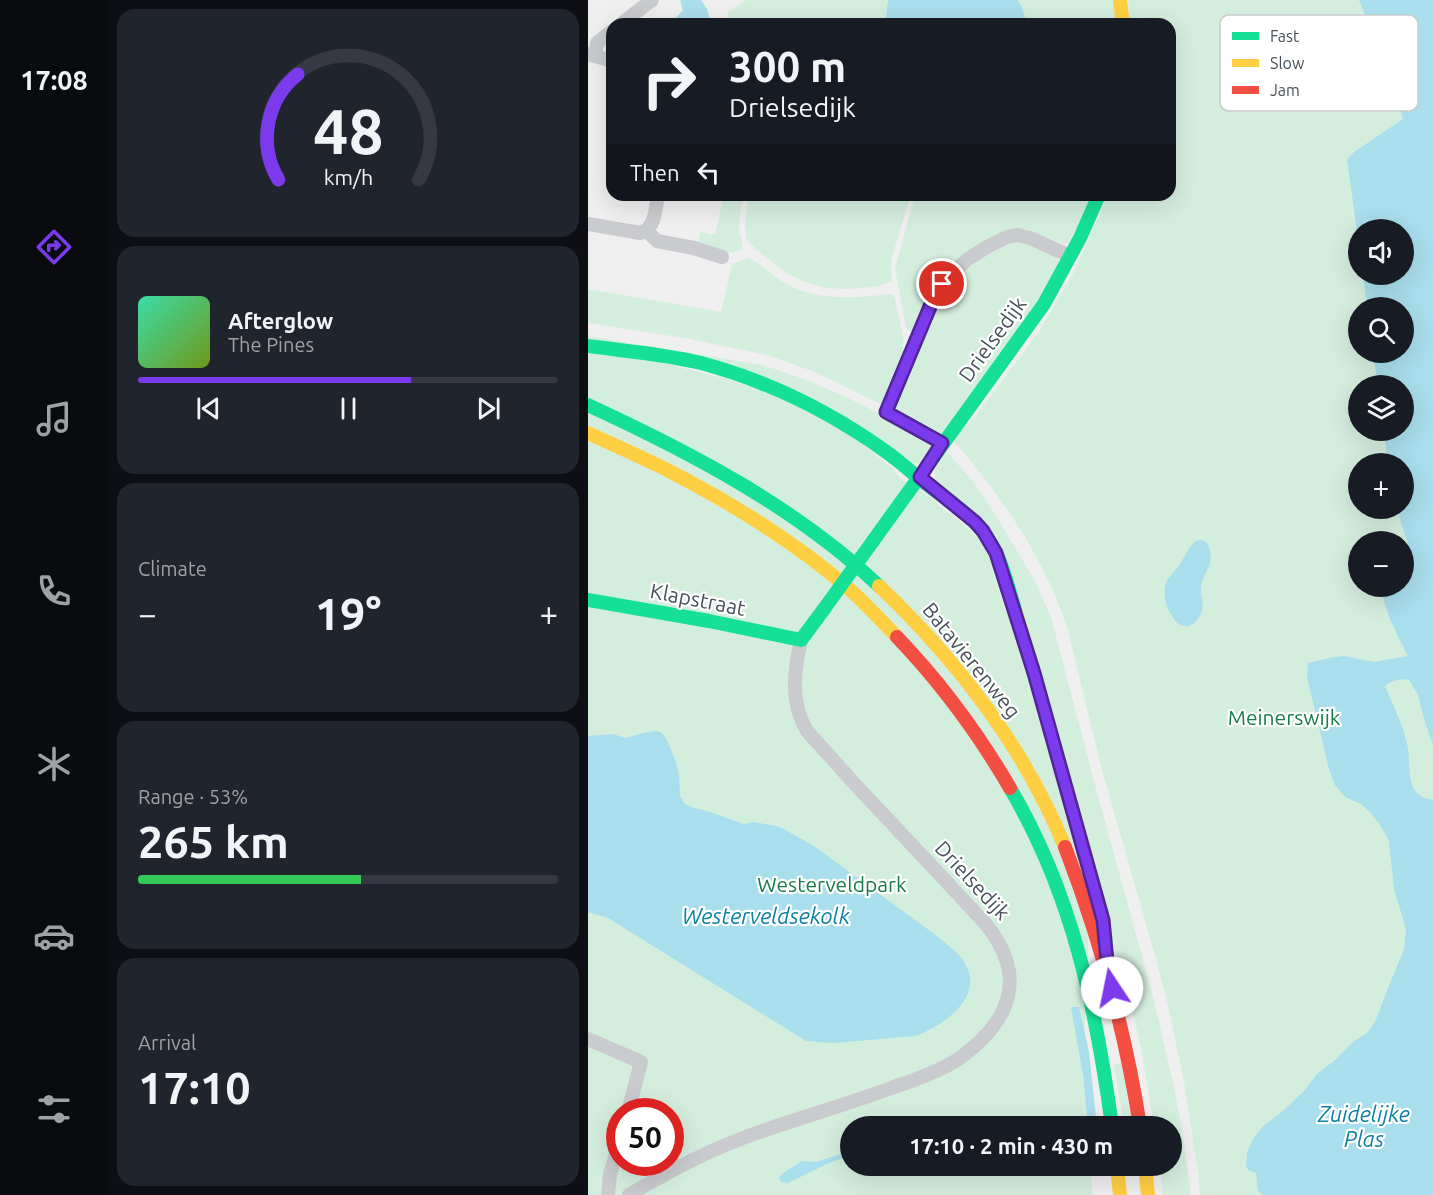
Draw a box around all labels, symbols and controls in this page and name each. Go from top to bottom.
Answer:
legend [1220,15,1418,111]
text: Fast [1270,27,1300,45]
icon: right [630,42,708,120]
text: 300 m [729,43,846,90]
text: Slow [1270,54,1305,72]
text: 17:08 [20,65,88,95]
text: Jam [1270,81,1300,99]
text: Drielsedijk [729,92,856,122]
text: 48 [313,96,383,166]
icon: left [692,156,725,189]
text: Then [630,160,680,185]
text: km/h [323,165,373,189]
map controls [1348,219,1414,597]
button: sound [1348,219,1414,285]
icon: directions [33,226,75,268]
pin [916,258,967,309]
icon: arrive [925,267,958,300]
street label: Drielsedijk [953,292,1031,386]
button: search [1348,297,1414,363]
text: Afterglow [228,308,333,333]
text: The Pines [228,333,314,356]
button: layers [1348,375,1414,441]
icon: previous [192,392,225,425]
icon: pause [332,392,365,425]
icon: next [472,392,505,425]
icon: music [33,398,75,440]
button: + [1348,453,1414,519]
button: − [1348,531,1414,597]
text: Climate [138,557,207,580]
icon: phone [33,570,75,612]
street label: Klapstraat [648,578,748,620]
text: 19° [315,588,381,639]
text: − [138,595,157,632]
text: + [539,595,558,632]
street label: Batavierenweg [918,597,1026,723]
park label: Meinerswijk [1228,705,1341,729]
icon: climate [33,743,75,785]
text: Range · 53% [138,785,248,808]
text: 265 km [138,816,289,867]
street label: Drielsedijk [931,836,1016,925]
park label: Westerveldpark [757,872,907,896]
water label: Westerveldsekolk [682,903,851,928]
icon: car [33,915,75,957]
position arrow [1080,956,1144,1020]
text: Arrival [138,1031,196,1054]
text: 17:10 [138,1062,251,1113]
icon: filters [33,1088,75,1130]
speed limit sign: 50 [606,1098,684,1176]
water label: Zuidelijke Plas [1317,1101,1410,1151]
text: 17:10 · 2 min · 430 m [909,1133,1113,1158]

